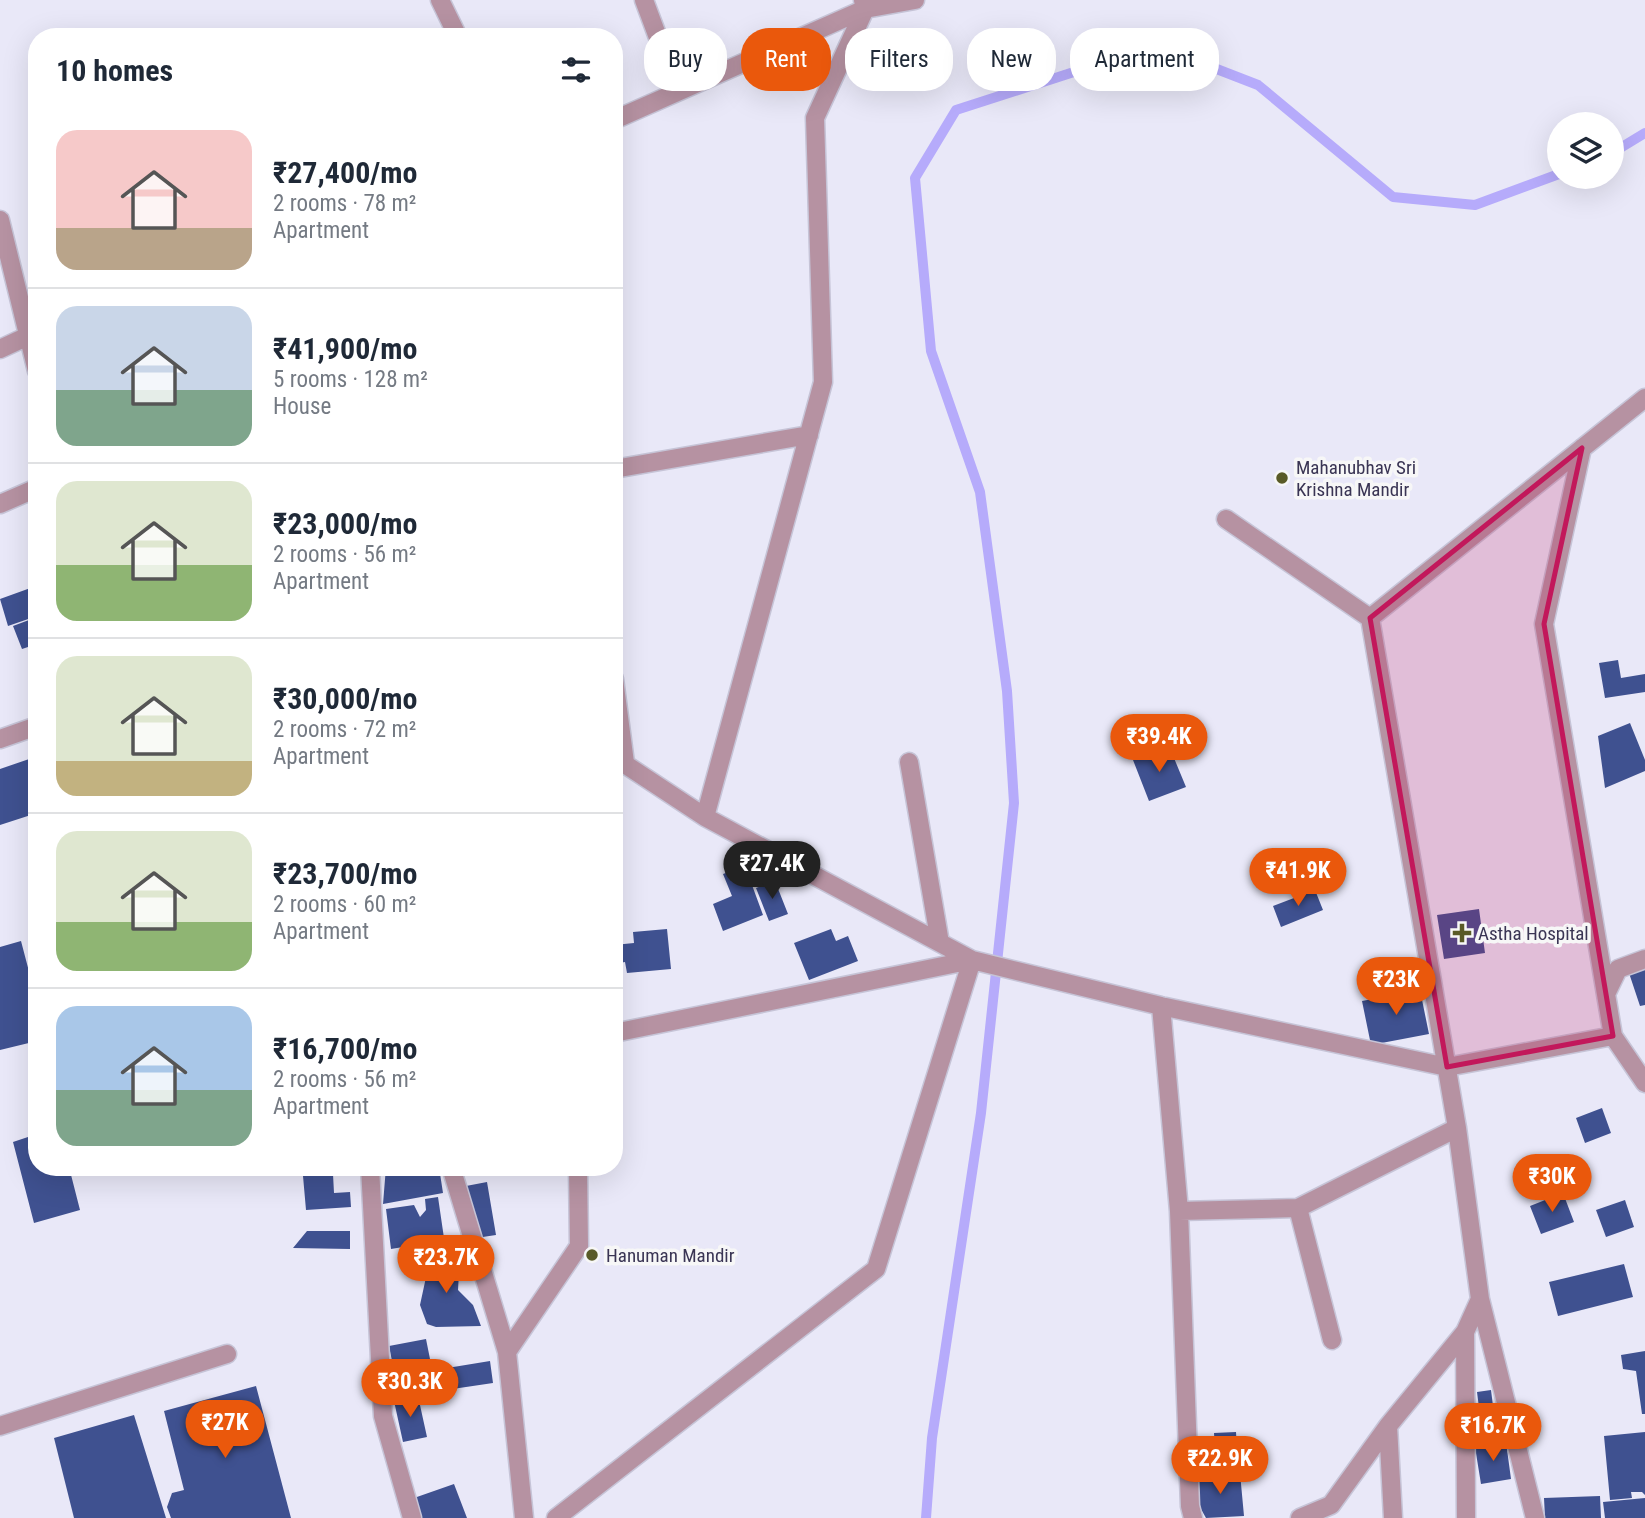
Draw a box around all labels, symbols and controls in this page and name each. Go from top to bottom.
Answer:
chip: Buy [644,28,727,91]
chip: Rent [741,28,831,91]
chip: Filters [845,28,953,91]
chip: New [967,28,1056,91]
chip: Apartment [1070,28,1219,91]
icon: filters [557,51,595,89]
text: 10 homes [56,53,173,88]
map controls [1547,112,1624,189]
button: layers [1547,112,1624,189]
text: ₹27,400/mo [273,155,417,190]
icon: home [112,158,196,242]
text: 2 rooms · 78 m² [273,190,416,217]
text: Apartment [273,217,369,244]
text: ₹41,900/mo [273,331,417,366]
icon: home [112,334,196,418]
text: 5 rooms · 128 m² [273,366,428,393]
text: House [273,393,331,420]
place label: Mahanubhav Sri Krishna Mandir [1296,456,1416,501]
marker: Mahanubhav Sri Krishna Mandir [1274,470,1290,486]
text: ₹23,000/mo [273,506,417,541]
icon: home [112,509,196,593]
text: 2 rooms · 56 m² [273,541,416,568]
text: Apartment [273,568,369,595]
text: ₹30,000/mo [273,681,417,716]
icon: home [112,684,196,768]
pin: ₹39.4K [1102,714,1216,774]
text: 2 rooms · 72 m² [273,716,416,743]
text: ₹39.4K [1126,723,1192,750]
text: Apartment [273,743,369,770]
pin: ₹27.4K [715,842,829,901]
pin: ₹41.9K [1241,848,1355,908]
text: ₹27.4K [739,850,805,877]
text: ₹23,700/mo [273,856,417,891]
text: ₹41.9K [1265,857,1331,884]
icon: home [112,859,196,943]
text: 2 rooms · 60 m² [273,891,416,918]
text: Apartment [273,918,369,945]
place label: Astha Hospital [1478,922,1589,945]
marker: Astha Hospital [1452,923,1472,943]
pin: ₹23K [1355,958,1437,1017]
text: ₹23K [1373,966,1419,993]
text: ₹16,700/mo [273,1031,417,1066]
icon: home [112,1034,196,1118]
text: 2 rooms · 56 m² [273,1066,416,1093]
text: Apartment [273,1093,369,1120]
pin: ₹30K [1511,1154,1593,1214]
text: ₹30K [1529,1163,1575,1190]
pin: ₹23.7K [389,1236,503,1295]
text: ₹23.7K [413,1244,479,1271]
place label: Hanuman Mandir [606,1244,735,1267]
marker: Hanuman Mandir [584,1247,600,1263]
pin: ₹30.3K [353,1360,467,1419]
text: ₹30.3K [377,1368,443,1395]
pin: ₹27K [184,1400,266,1460]
pin: ₹16.7K [1436,1404,1550,1463]
text: ₹27K [202,1409,248,1436]
text: ₹16.7K [1460,1412,1526,1439]
pin: ₹22.9K [1163,1436,1277,1496]
text: ₹22.9K [1187,1445,1253,1472]

